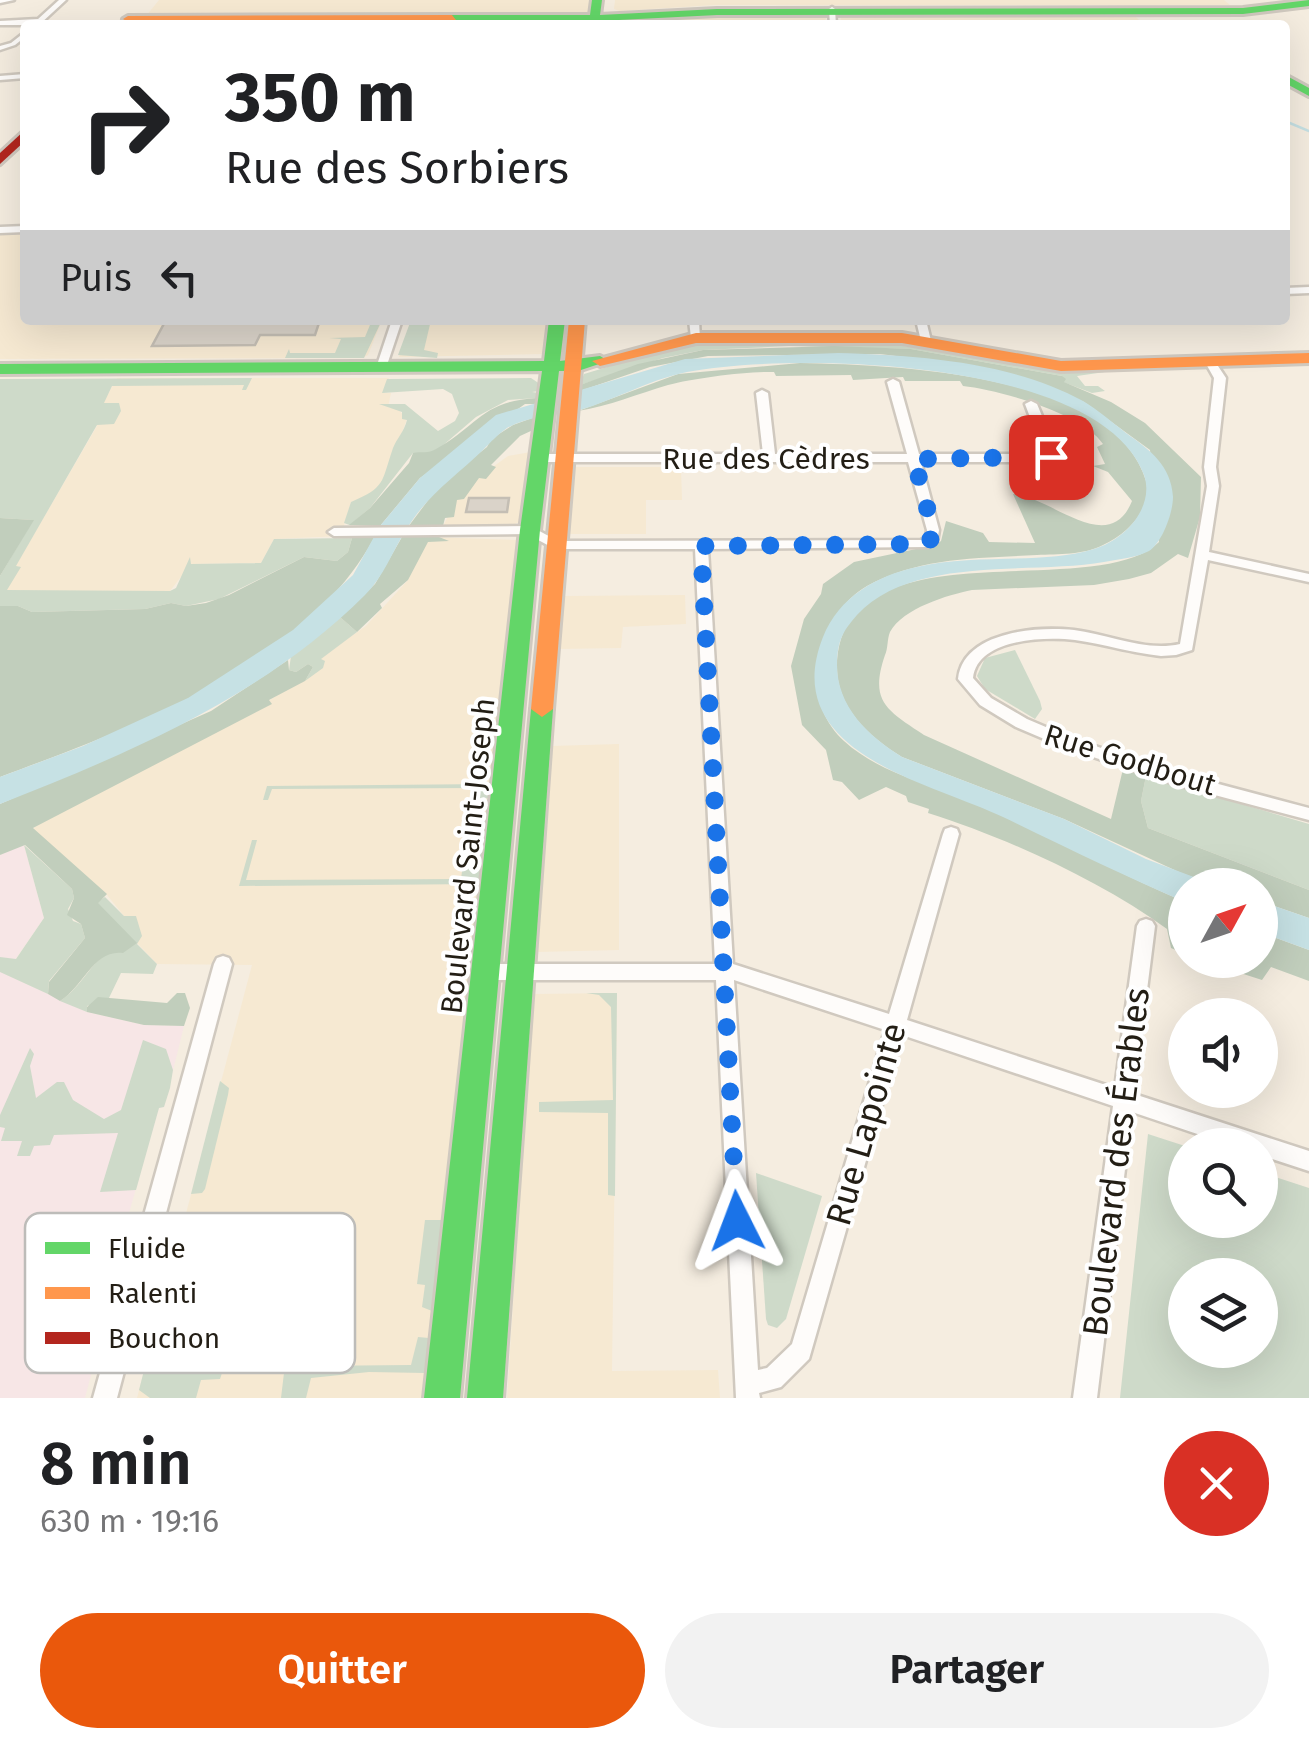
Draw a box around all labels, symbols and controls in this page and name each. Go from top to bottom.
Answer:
text: 350 m [225,56,416,140]
icon: right [60,60,190,190]
text: Rue des Sorbiers [225,141,569,195]
icon: left [152,250,207,305]
text: Puis [60,255,132,301]
pin [1009,415,1094,500]
icon: arrive [1024,430,1079,485]
street label: Rue des Cèdres [662,441,870,477]
street label: Boulevard Saint-Joseph [433,696,503,1016]
street label: Rue Godbout [1040,717,1220,803]
north arrow [1168,868,1278,978]
map controls [1168,868,1278,1368]
street label: Boulevard des Érables [1074,985,1158,1339]
button: sound [1168,998,1278,1108]
street label: Rue Lapointe [817,1018,915,1230]
button: search [1168,1128,1278,1238]
position arrow [685,1169,789,1273]
legend [25,1213,355,1373]
text: Fluide [108,1232,186,1265]
button: layers [1168,1258,1278,1368]
text: Ralenti [108,1277,197,1310]
text: Bouchon [108,1322,220,1355]
text: 8 min [40,1428,192,1500]
button: close [1164,1431,1269,1536]
text: 630 m · 19:16 [40,1502,219,1540]
button: Quitter [40,1613,645,1728]
button: Partager [665,1613,1269,1728]

